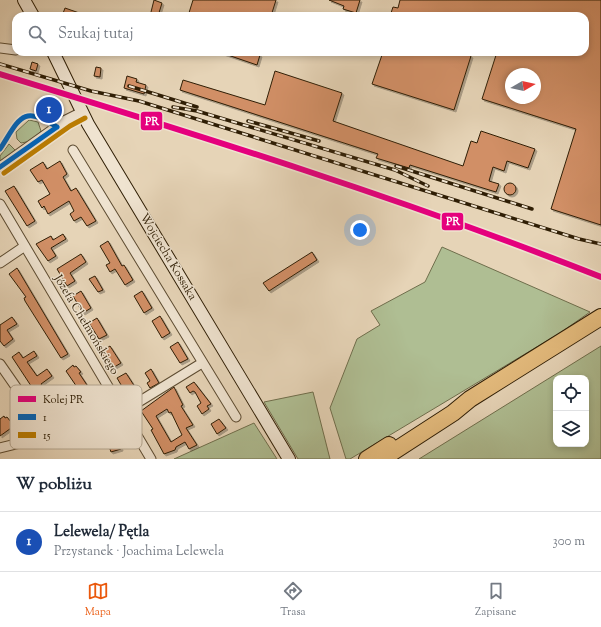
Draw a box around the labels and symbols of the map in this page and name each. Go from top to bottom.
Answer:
north arrow [505,68,541,104]
pin: 1 [36,95,62,125]
line badge: PR [140,111,163,131]
text: PR [144,114,160,130]
street label: Wojciecha Kossaka [135,210,201,304]
line badge: PR [441,212,464,231]
text: PR [445,214,461,230]
your location [350,220,370,240]
street label: Józefa Chełmońskiego [48,271,123,379]
legend [10,385,142,449]
text: Kolej PR [43,392,84,408]
text: 1 [43,410,47,426]
text: 15 [43,428,51,444]

